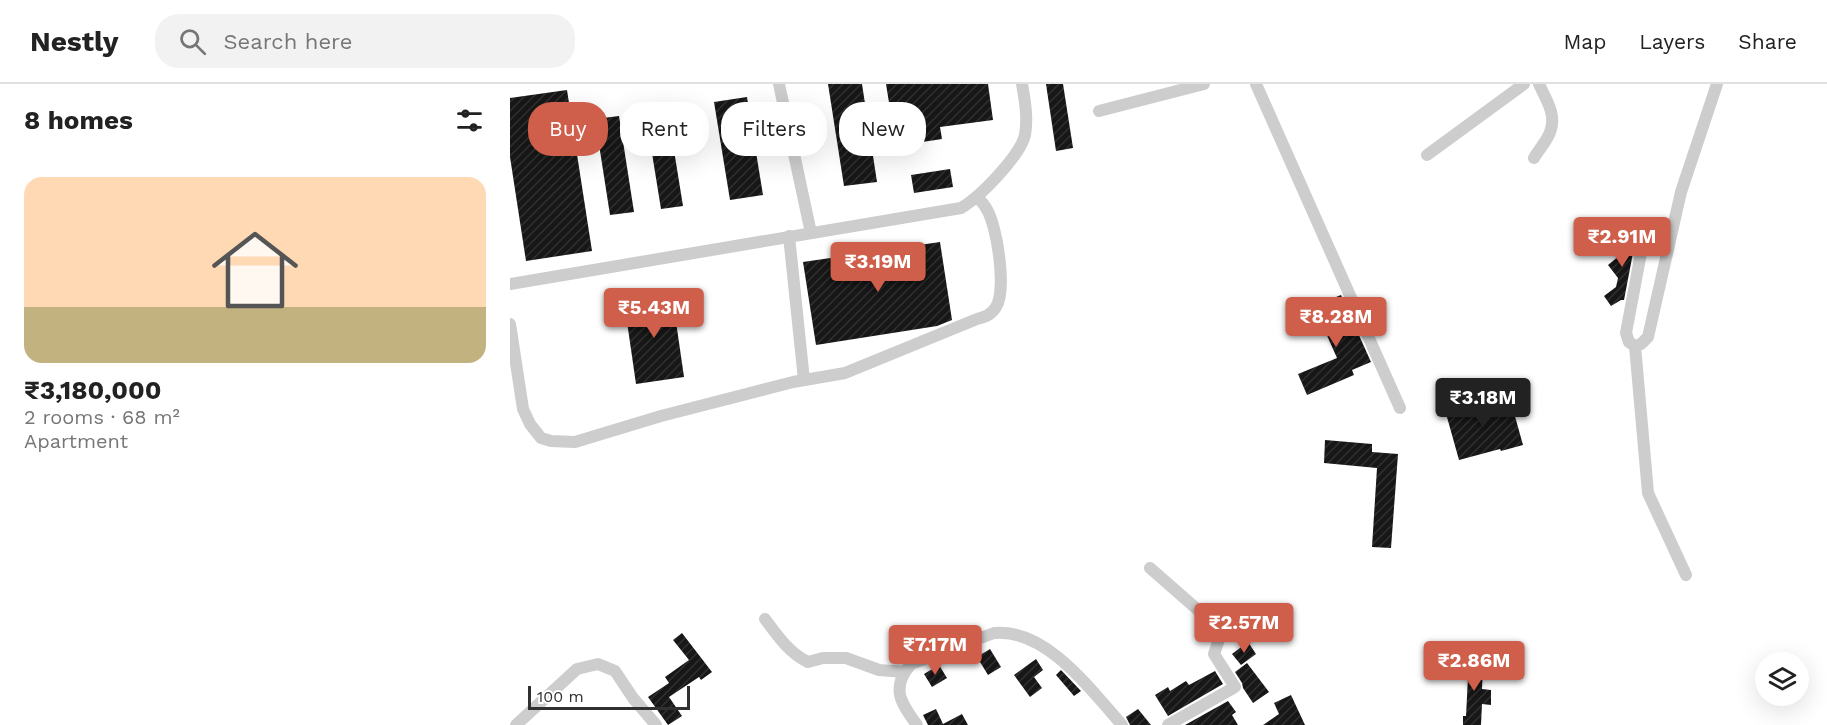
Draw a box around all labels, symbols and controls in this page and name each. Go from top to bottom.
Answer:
search box [155,14,575,68]
text: Nestly [30,25,119,58]
icon: search [176,25,209,58]
text: Search here [224,29,352,54]
text: Map [1563,29,1606,54]
text: Layers [1639,29,1705,54]
text: Share [1738,29,1797,54]
chip: Buy [528,102,608,156]
chip: Rent [620,102,709,156]
chip: Filters [721,102,827,156]
chip: New [839,102,926,156]
icon: filters [453,104,486,137]
text: 8 homes [24,105,133,135]
icon: home [201,216,309,324]
pin: ₹2.91M [1573,217,1671,268]
text: ₹2.91M [1588,224,1656,248]
pin: ₹3.19M [829,242,927,293]
text: ₹3.19M [845,249,911,273]
pin: ₹5.43M [605,288,703,339]
text: ₹5.43M [618,295,690,319]
pin: ₹8.28M [1287,297,1385,348]
text: ₹8.28M [1299,304,1373,328]
text: ₹3,180,000 [24,375,161,405]
pin: ₹3.18M [1434,378,1532,429]
text: ₹3.18M [1449,385,1517,409]
text: 2 rooms · 68 m² [24,405,180,429]
text: Apartment [24,429,128,453]
pin: ₹2.57M [1195,603,1293,654]
text: ₹2.57M [1208,610,1280,634]
pin: ₹7.17M [886,625,984,676]
text: ₹7.17M [903,632,967,656]
pin: ₹2.86M [1425,641,1523,692]
text: ₹2.86M [1438,648,1510,672]
map controls [1755,652,1809,706]
button: layers [1755,652,1809,706]
scale bar [528,683,690,710]
text: 100 m [537,687,584,706]

